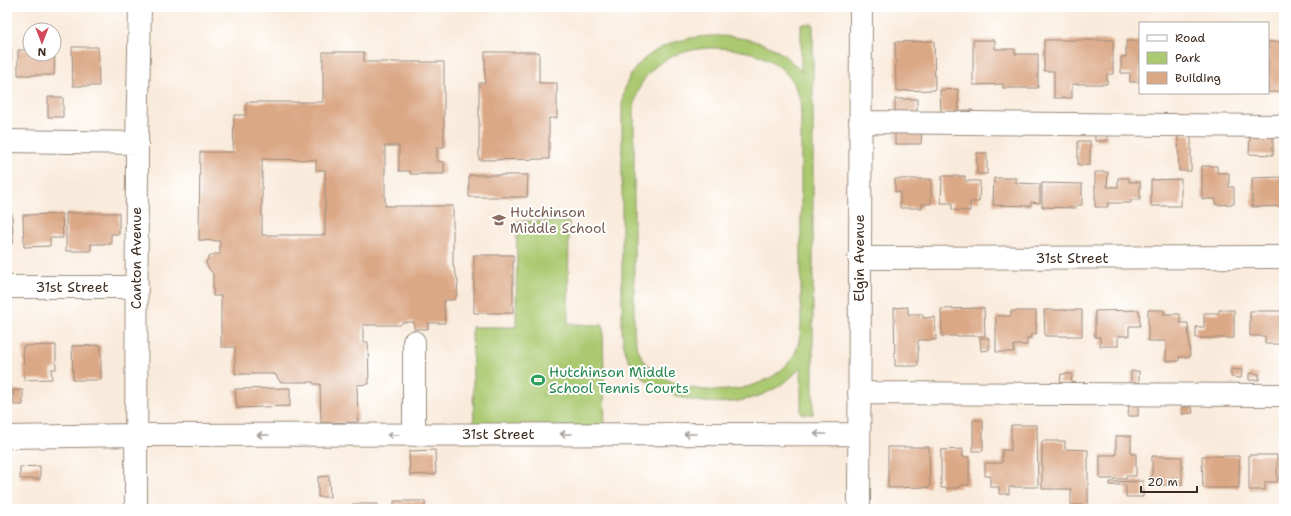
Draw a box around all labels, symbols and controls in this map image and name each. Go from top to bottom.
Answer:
north arrow [22,22,62,62]
legend [1139,22,1269,94]
text: Road [1175,30,1206,46]
text: N [37,44,46,59]
text: Park [1175,50,1201,66]
text: Building [1175,70,1221,86]
place label: Hutchinson Middle School [510,203,606,237]
street label: Canton Avenue [127,207,145,309]
school or university icon: Hutchinson Middle School [491,212,507,228]
street label: Elgin Avenue [850,214,868,302]
street label: 31st Street [1035,249,1109,267]
street label: 31st Street [35,278,109,296]
place label: Hutchinson Middle School Tennis Courts [549,363,689,397]
sports icon: Hutchinson Middle School Tennis Courts [530,372,546,388]
street label: 31st Street [461,425,535,443]
one-way arrow [560,430,573,438]
one-way arrow [684,430,697,438]
one-way arrow [814,430,827,438]
one-way arrow [257,431,270,439]
one-way arrow [387,431,400,439]
scale bar [1141,468,1197,494]
text: 20 m [1147,474,1178,490]

